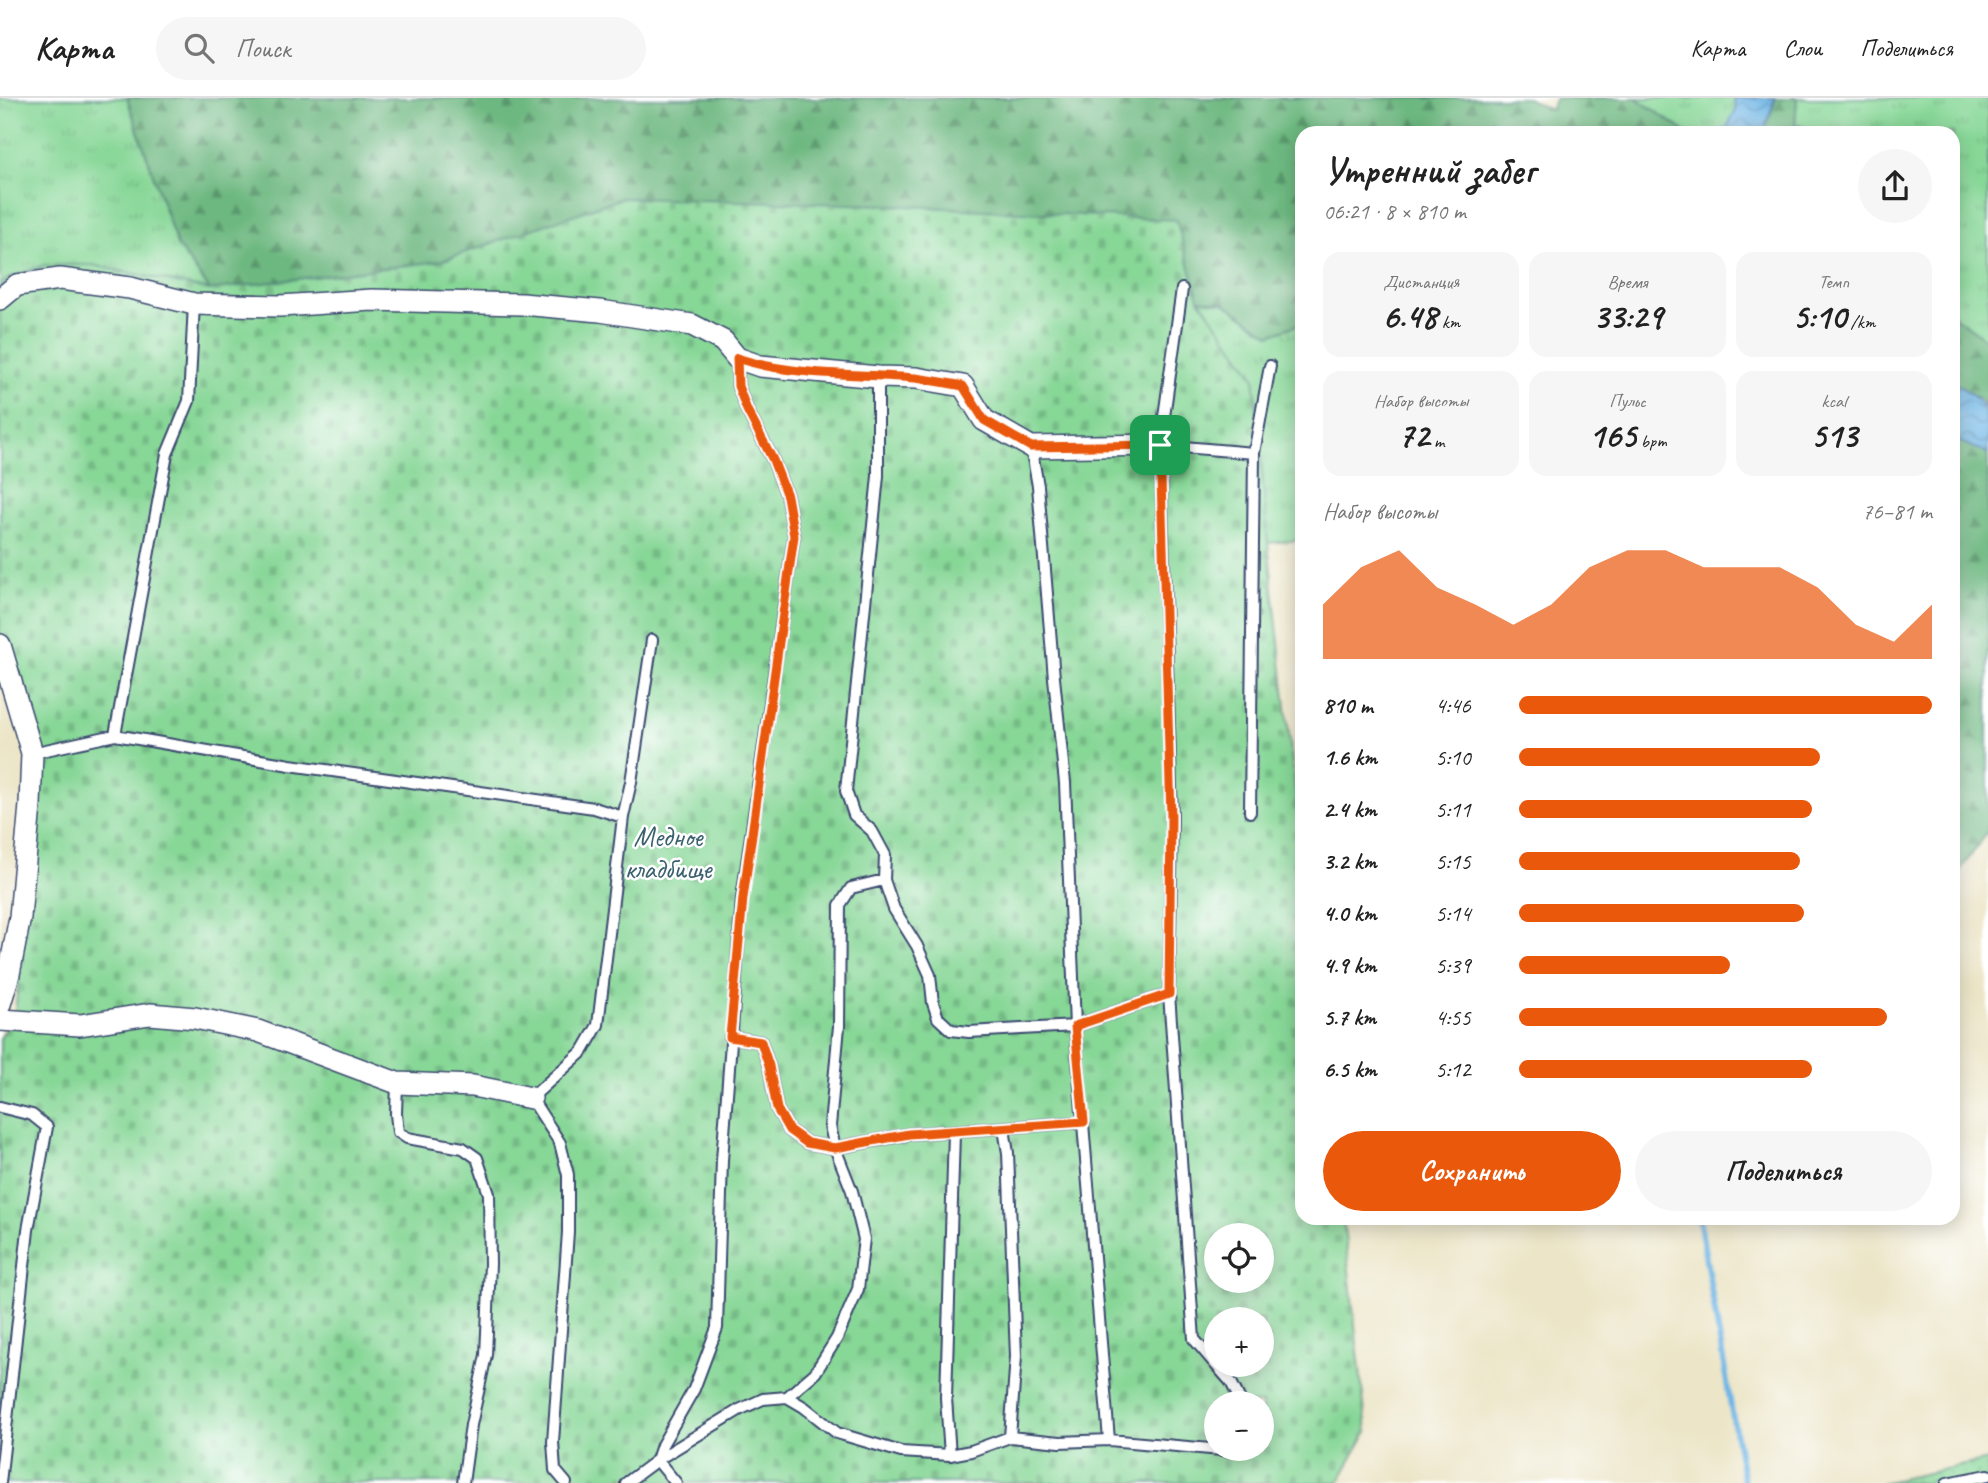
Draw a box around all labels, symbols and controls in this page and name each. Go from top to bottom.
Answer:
search box [156,17,646,80]
text: Карта [35,27,114,69]
icon: search [180,29,218,67]
text: Поиск [236,32,290,65]
text: Карта [1691,33,1745,63]
text: Слои [1783,33,1822,63]
text: Поделиться [1860,33,1953,63]
text: Утренний забег [1323,147,1535,194]
button: share [1858,149,1932,223]
text: 06:21 · 8 × 810 m [1323,197,1466,226]
text: Дистанция [1383,270,1459,294]
text: Время [1607,270,1648,294]
text: Темп [1819,270,1849,294]
text: 6.48 [1382,294,1437,339]
text: 33:29 [1593,294,1662,339]
text: 5:10 [1792,294,1846,339]
text: km [1437,310,1460,334]
text: /km [1846,310,1875,334]
text: Набор высоты [1374,389,1468,413]
text: Пульс [1609,389,1646,413]
text: kcal [1821,389,1846,413]
text: 72 [1398,413,1429,458]
text: 165 [1588,413,1636,458]
text: 513 [1810,413,1857,458]
pin [1130,415,1190,475]
icon: arrive [1141,426,1179,464]
text: m [1429,429,1444,453]
text: bpm [1636,429,1667,453]
text: Набор высоты [1323,497,1437,526]
text: 76–81 m [1862,497,1932,526]
text: 810 m [1323,691,1373,720]
text: 4:46 [1435,691,1471,720]
text: 1.6 km [1323,743,1377,772]
text: 5:10 [1435,743,1471,772]
text: 2.4 km [1323,795,1377,824]
text: 5:11 [1435,795,1471,824]
park label: Медное кладбище [625,819,713,886]
text: 3.2 km [1323,847,1377,876]
text: 5:15 [1435,847,1471,876]
text: 4.0 km [1323,899,1377,928]
text: 5:14 [1435,899,1471,928]
text: 4.9 km [1323,951,1376,980]
text: 5:39 [1435,951,1471,980]
text: 5.7 km [1323,1003,1376,1032]
text: 4:55 [1435,1003,1471,1032]
text: 6.5 km [1323,1055,1377,1084]
text: 5:12 [1435,1055,1471,1084]
button: Сохранить [1323,1131,1621,1211]
button: Поделиться [1635,1131,1932,1211]
map controls [1204,1223,1274,1461]
button: locate [1204,1223,1274,1293]
button: + [1204,1307,1274,1377]
button: − [1204,1391,1274,1461]

